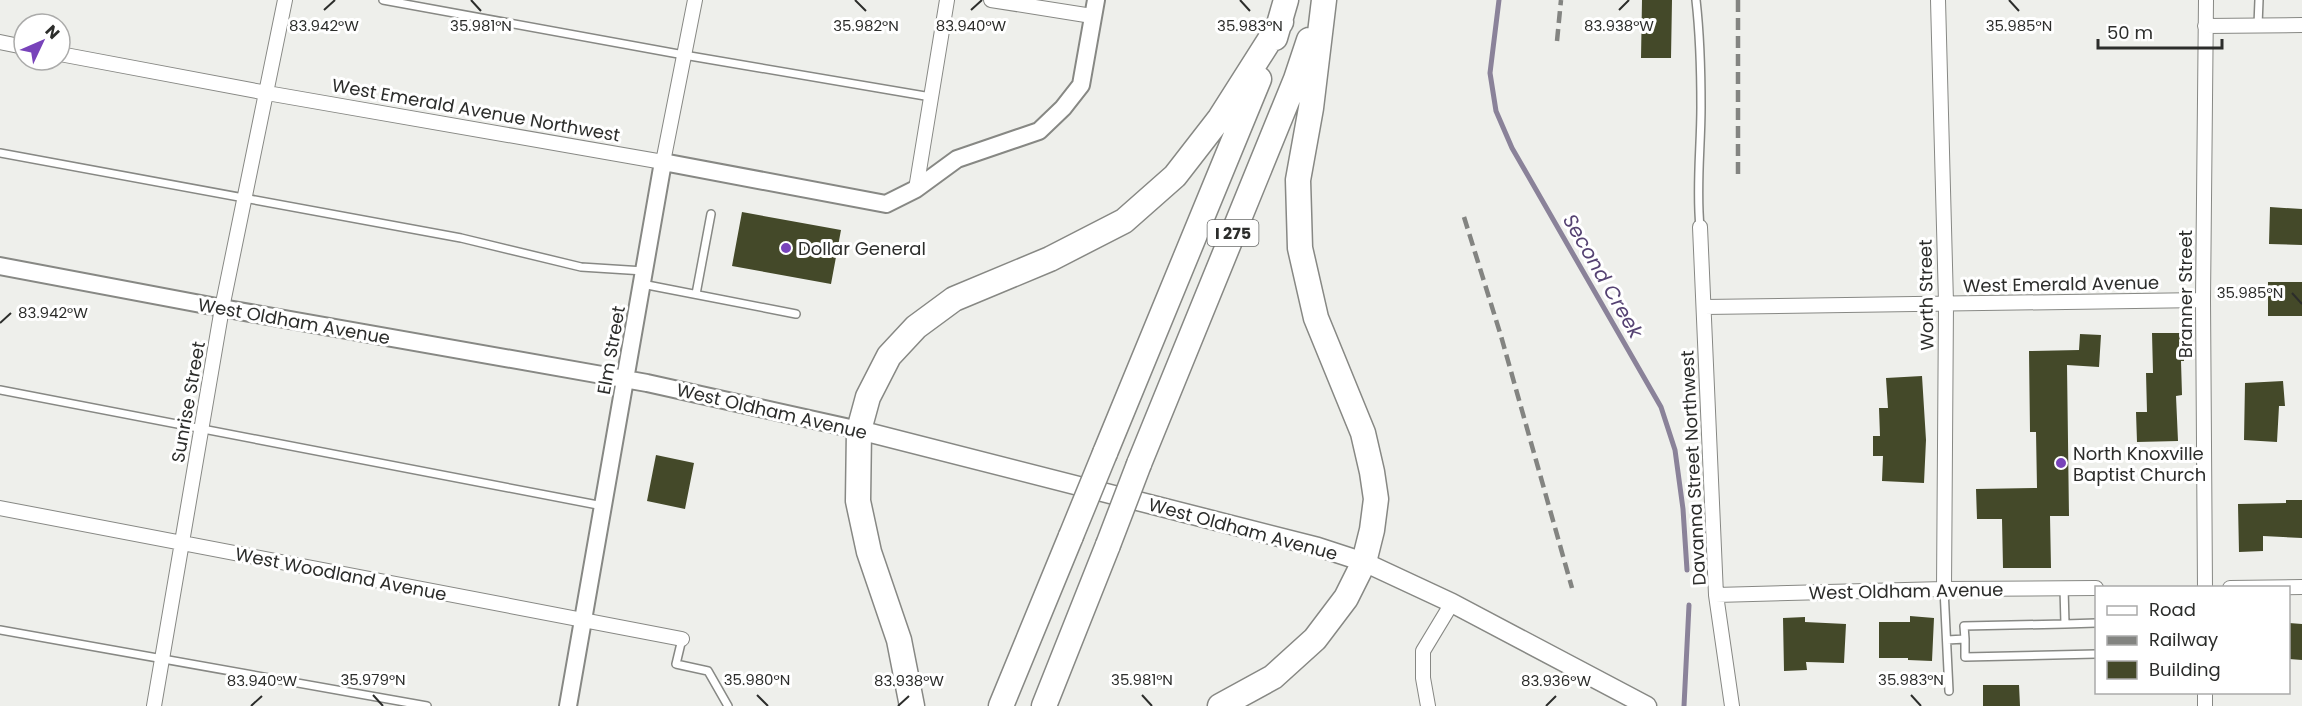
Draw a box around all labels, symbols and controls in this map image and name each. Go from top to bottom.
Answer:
north arrow [12,12,72,72]
scale bar [2098,12,2222,50]
text: 83.942°W [289,15,359,36]
text: 35.981°N [450,15,512,36]
text: 35.982°N [833,15,899,36]
text: 83.940°W [936,15,1007,36]
text: 35.983°N [1217,15,1283,36]
text: 83.938°W [1584,15,1654,36]
text: 35.985°N [1986,15,2052,36]
text: N [40,20,65,44]
text: 50 m [2107,20,2153,45]
street label: West Emerald Avenue Northwest [330,72,622,148]
water label: Second Creek [1556,209,1651,345]
road number: I 275 [1208,220,1258,246]
street label: Branner Street [2173,230,2198,358]
place label: Dollar General [798,236,926,261]
street label: Worth Street [1913,239,1939,351]
marker: Dollar General [779,241,793,255]
street label: West Emerald Avenue [1963,270,2159,298]
text: 35.985°N [2217,282,2283,303]
street label: West Oldham Avenue [196,292,392,350]
text: 83.942°W [18,302,88,323]
street label: Elm Street [591,304,631,396]
street label: Sunrise Street [165,339,211,465]
street label: Davanna Street Northwest [1674,350,1712,586]
street label: West Oldham Avenue [674,377,870,445]
place label: North Knoxville Baptist Church [2073,441,2206,487]
marker: North Knoxville Baptist Church [2054,456,2068,470]
street label: West Oldham Avenue [1146,492,1340,566]
street label: West Woodland Avenue [233,541,449,607]
street label: West Oldham Avenue [1808,577,2004,605]
legend [2095,586,2290,694]
text: Road [2149,597,2196,622]
text: Railway [2149,627,2218,652]
text: Building [2149,657,2221,682]
text: 35.979°N [340,669,406,690]
text: 35.980°N [724,669,790,690]
text: 35.981°N [1111,669,1173,690]
text: 35.983°N [1878,669,1944,690]
text: 83.940°W [227,670,298,691]
text: 83.938°W [874,670,944,691]
text: 83.936°W [1521,670,1591,691]

